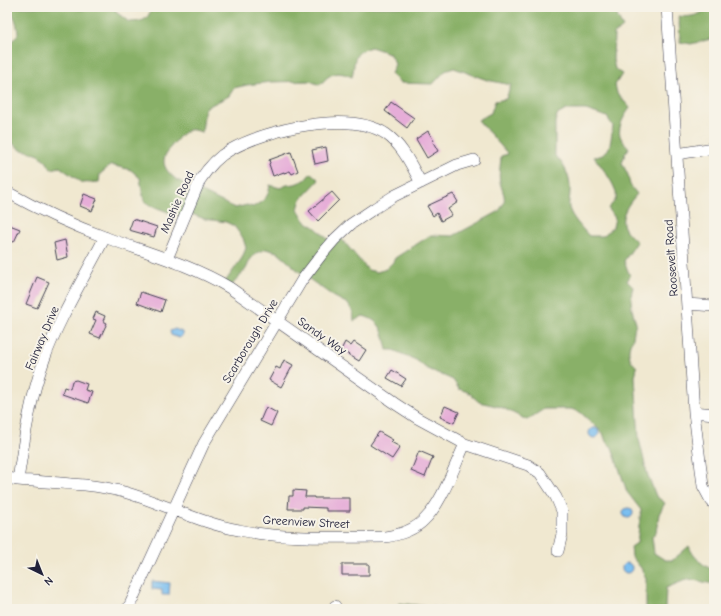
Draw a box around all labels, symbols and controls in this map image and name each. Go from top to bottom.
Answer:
street label: Mashie Road [157,169,197,235]
street label: Roosevelt Road [661,219,681,297]
street label: Scarborough Drive [219,296,281,386]
street label: Fairway Drive [22,304,62,372]
street label: Sandy Way [295,314,350,358]
street label: Greenview Street [262,513,350,531]
north arrow [22,554,62,594]
text: N [41,574,56,588]

